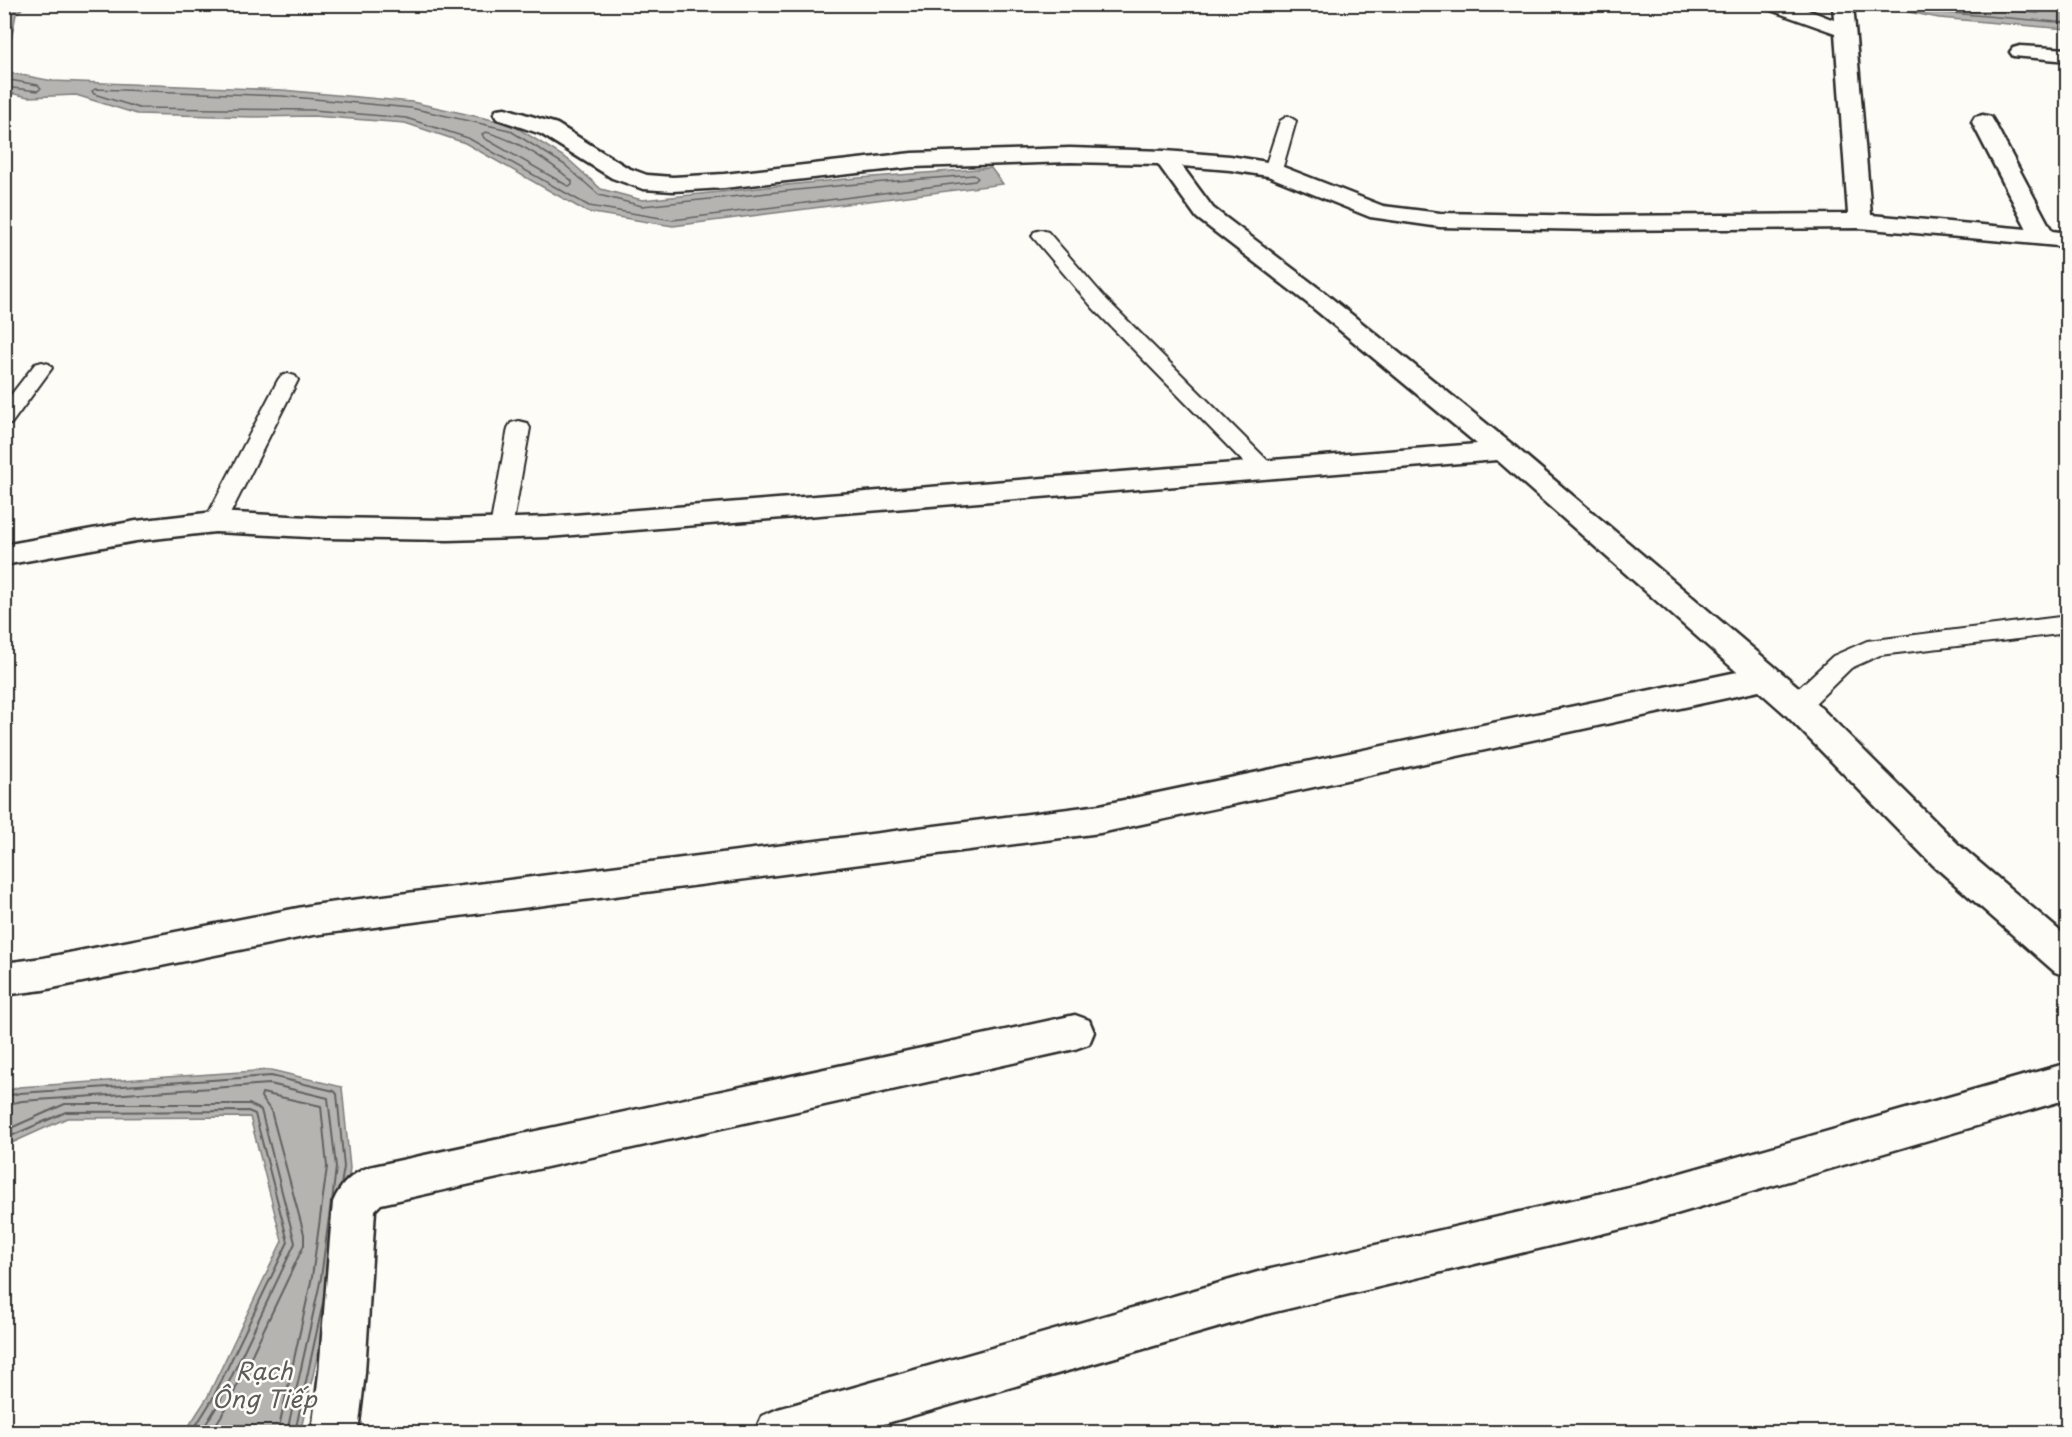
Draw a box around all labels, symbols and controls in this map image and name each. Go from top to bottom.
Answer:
water label: Rạch Ông Tiếp [212,1352,318,1416]

